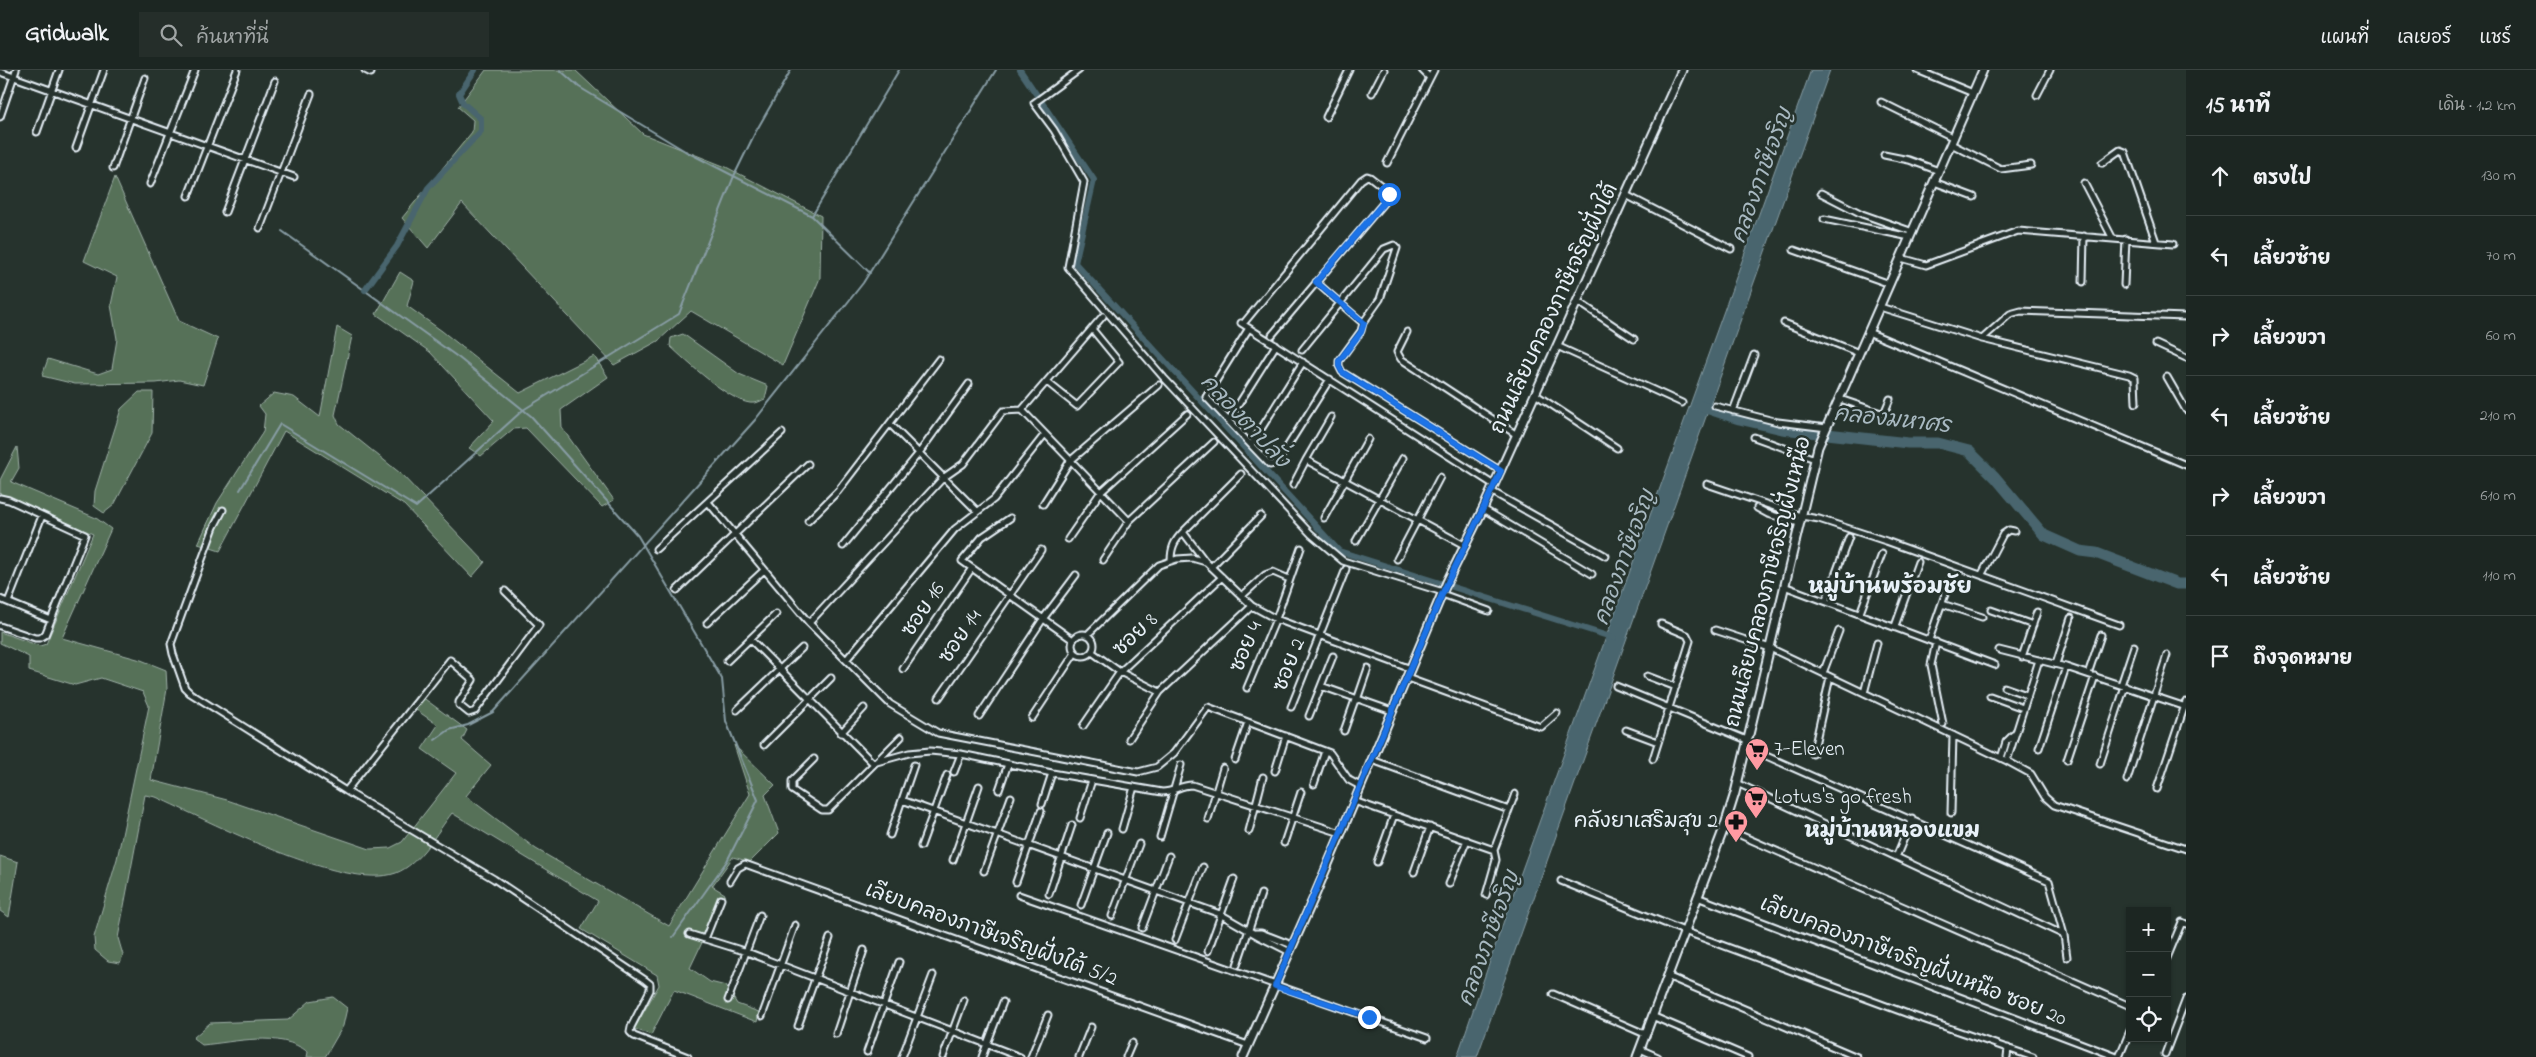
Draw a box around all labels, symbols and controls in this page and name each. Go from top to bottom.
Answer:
search box [139,12,489,57]
text: Gridwalk [25,17,109,52]
icon: search [157,21,185,49]
text: ค้นหาที่นี่ [197,25,269,52]
text: แผนที่ [2321,26,2369,52]
text: เลเยอร์ [2397,26,2451,52]
text: แชร์ [2479,26,2511,52]
text: 15 นาที [2206,92,2270,122]
text: เดิน · 1.2 km [2438,94,2516,118]
water label: คลองภาษีเจริญ [1724,102,1803,248]
icon: ahead [2206,162,2234,190]
text: 130 m [2481,164,2516,188]
text: ตรงไป [2253,166,2311,193]
street label: ถนนเลียบคลองภาษีเจริญฝั่งใต้ [1480,177,1627,440]
route start [1378,183,1401,206]
icon: left [2206,242,2234,270]
text: 70 m [2486,244,2516,268]
text: เลี้ยวซ้าย [2253,246,2330,273]
icon: right [2206,322,2234,350]
text: 60 m [2486,324,2516,348]
text: เลี้ยวขวา [2253,326,2326,353]
water label: คลองตาปลั่ง [1192,364,1302,478]
water label: คลองมหาศร [1832,399,1954,443]
icon: left [2206,402,2234,430]
text: 210 m [2480,404,2516,428]
text: เลี้ยวซ้าย [2253,406,2330,433]
street label: ถนนเลียบคลองภาษีเจริญฝั่งเหนือ [1714,432,1820,731]
icon: right [2206,482,2234,510]
water label: คลองภาษีเจริญ [1587,484,1666,630]
text: 610 m [2481,484,2516,508]
text: เลี้ยวขวา [2253,486,2326,513]
icon: left [2206,562,2234,590]
text: 110 m [2482,564,2516,588]
text: เลี้ยวซ้าย [2253,566,2330,593]
district label: หมู่บ้านพร้อมชัย [1808,571,1972,604]
street label: ซอย 16 [895,577,953,643]
street label: ซอย 14 [932,604,990,670]
street label: ซอย 8 [1107,606,1165,664]
street label: ซอย 4 [1223,616,1271,677]
street label: ซอย 2 [1266,634,1314,696]
icon: arrive [2206,642,2234,670]
text: ถึงจุดหมาย [2253,646,2352,673]
place label: 7-Eleven [1774,735,1845,765]
supermarket icon: 7-Eleven [1744,737,1770,771]
place label: Lotus's go fresh [1774,783,1912,815]
supermarket icon: Lotus's go fresh [1743,785,1769,819]
place label: คลังยาเสริมสุข 2 [1574,807,1718,837]
pharmacy icon: คลังยาเสริมสุข 2 [1723,809,1749,843]
district label: หมู่บ้านหนองแขม [1804,815,1980,848]
water label: คลองภาษีเจริญ [1451,865,1530,1011]
street label: เลียบคลองภาษีเจริญฝั่งใต้ 5/2 [861,872,1123,995]
street label: เลียบคลองภาษีเจริญฝั่งเหนือ ซอย 20 [1755,886,2072,1034]
map controls [2126,907,2171,1042]
button: + [2126,907,2171,952]
button: − [2126,952,2171,997]
button: locate [2126,997,2171,1042]
route end [1358,1006,1381,1029]

